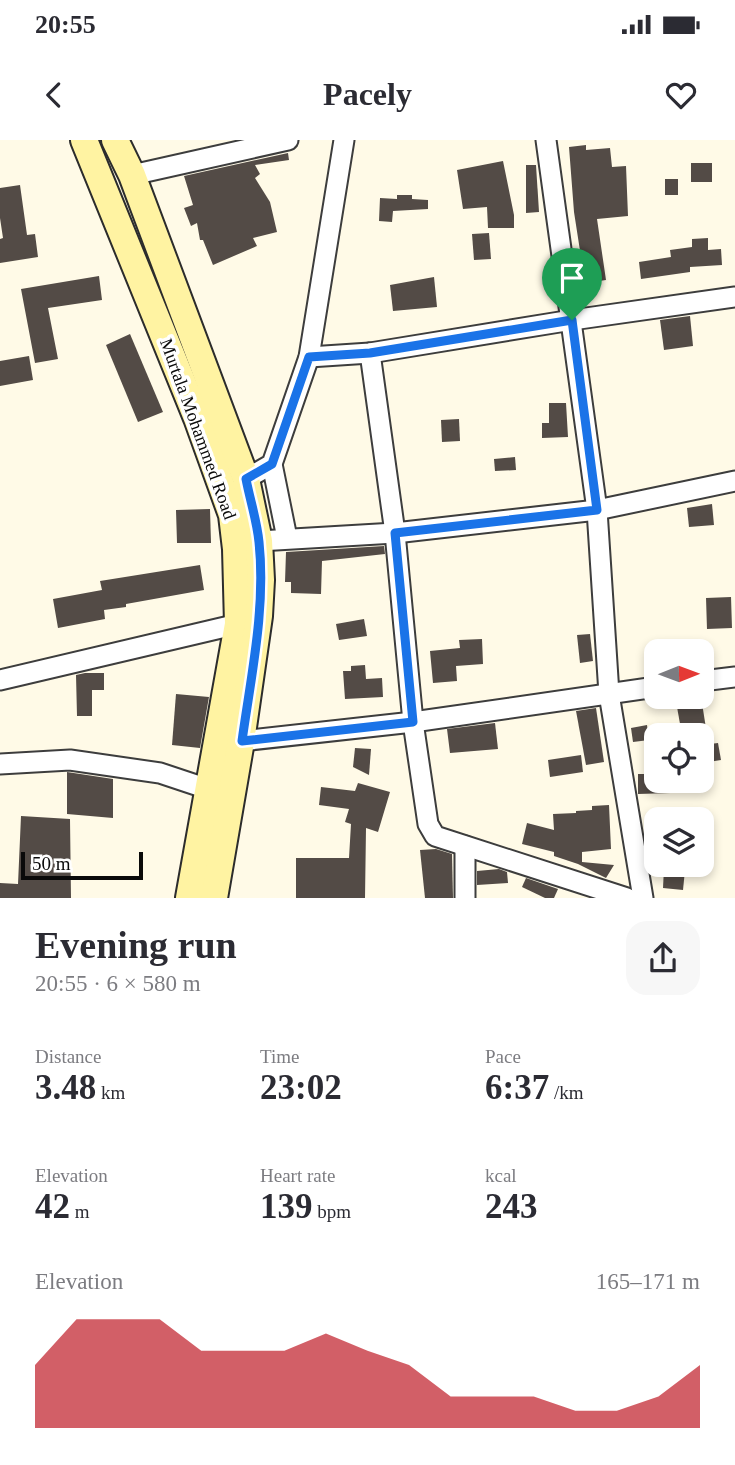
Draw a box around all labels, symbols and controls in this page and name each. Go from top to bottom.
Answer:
text: 20:55 [35,10,96,39]
icon: back [35,76,73,114]
text: Pacely [323,76,412,112]
icon: heart [662,76,700,114]
pin [542,248,602,320]
icon: arrive [553,259,591,297]
street label: Murtala Mohammed Road [156,336,240,522]
north arrow [644,639,714,709]
map controls [644,639,714,877]
button: locate [644,723,714,793]
button: layers [644,807,714,877]
scale bar [21,849,144,881]
text: 50 m [32,853,71,874]
button: share [626,921,700,995]
text: Evening run [35,924,237,966]
text: 20:55 · 6 × 580 m [35,971,201,996]
text: Distance [35,1046,101,1067]
text: Time [260,1046,299,1067]
text: Pace [485,1046,521,1067]
text: 3.48 [35,1068,96,1107]
text: 23:02 [260,1068,342,1107]
text: 6:37 [485,1068,549,1107]
text: km [96,1082,125,1103]
text: /km [549,1082,583,1103]
text: Elevation [35,1165,108,1186]
text: Heart rate [260,1165,335,1186]
text: kcal [485,1165,517,1186]
text: 42 [35,1187,70,1226]
text: 139 [260,1187,313,1226]
text: 243 [485,1187,538,1226]
text: m [70,1201,90,1222]
text: bpm [313,1201,351,1222]
text: Elevation [35,1269,123,1294]
text: 165–171 m [596,1269,700,1294]

